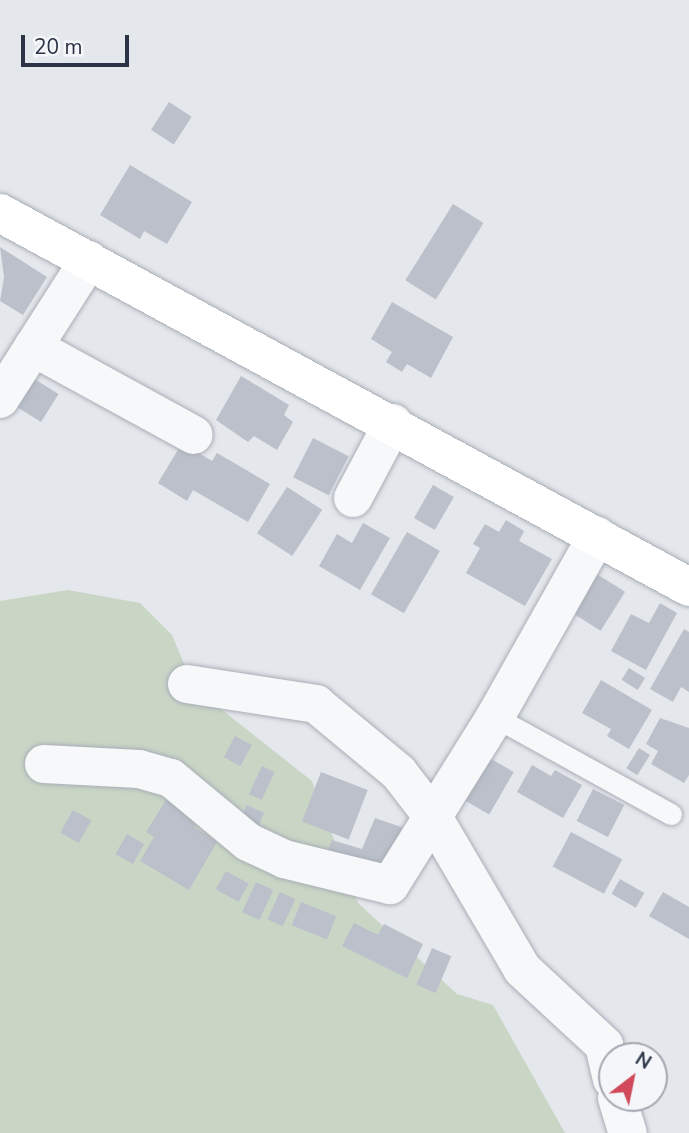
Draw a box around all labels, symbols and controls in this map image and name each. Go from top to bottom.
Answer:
scale bar [24,21,133,65]
text: 20 m [34,33,83,61]
north arrow [598,1042,668,1112]
text: N [630,1046,656,1076]

